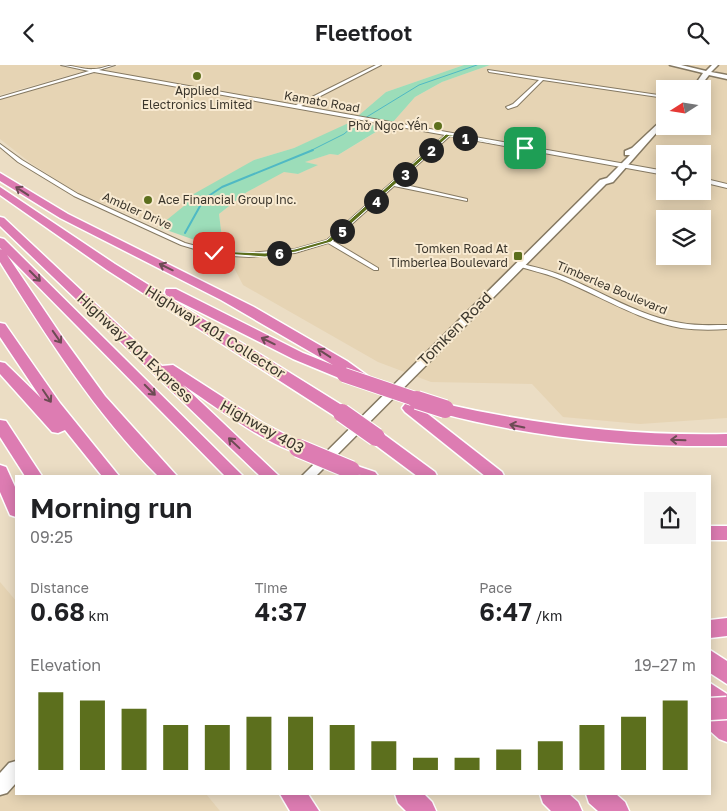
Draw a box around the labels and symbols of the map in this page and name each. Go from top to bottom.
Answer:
marker: Applied Electronics Limited [191,70,203,82]
north arrow [656,80,711,135]
place label: Applied Electronics Limited [142,83,252,112]
street label: Kamato Road [283,87,361,116]
place label: Phở Ngọc Yến [348,117,428,133]
marker: Phở Ngọc Yến [432,120,444,132]
pin: 1 [452,125,478,151]
pin [504,127,546,169]
pin: 2 [418,137,444,163]
pin: 3 [392,161,418,187]
one-way arrow [16,186,30,196]
street label: Ambler Drive [100,189,174,232]
pin: 4 [364,189,388,213]
place label: Ace Financial Group Inc. [158,192,297,207]
marker: Ace Financial Group Inc. [142,194,154,206]
pin: 5 [330,219,354,243]
pin [193,232,235,274]
pin: 6 [266,241,292,265]
place label: Tomken Road At Timberlea Boulevard [389,241,508,270]
marker: Tomken Road At Timberlea Boulevard [512,250,524,262]
street label: Timberlea Boulevard [555,257,670,318]
one-way arrow [159,262,174,271]
one-way arrow [28,270,41,282]
street label: Highway 401 Collector [142,281,289,382]
street label: Tomken Road [414,288,495,369]
street label: Highway 401 Express [74,289,198,406]
one-way arrow [52,330,62,344]
one-way arrow [261,336,276,346]
one-way arrow [318,347,332,357]
one-way arrow [144,384,156,397]
one-way arrow [42,389,52,403]
street label: Highway 403 [217,396,308,457]
one-way arrow [509,421,525,430]
one-way arrow [671,435,687,445]
one-way arrow [228,437,241,449]

